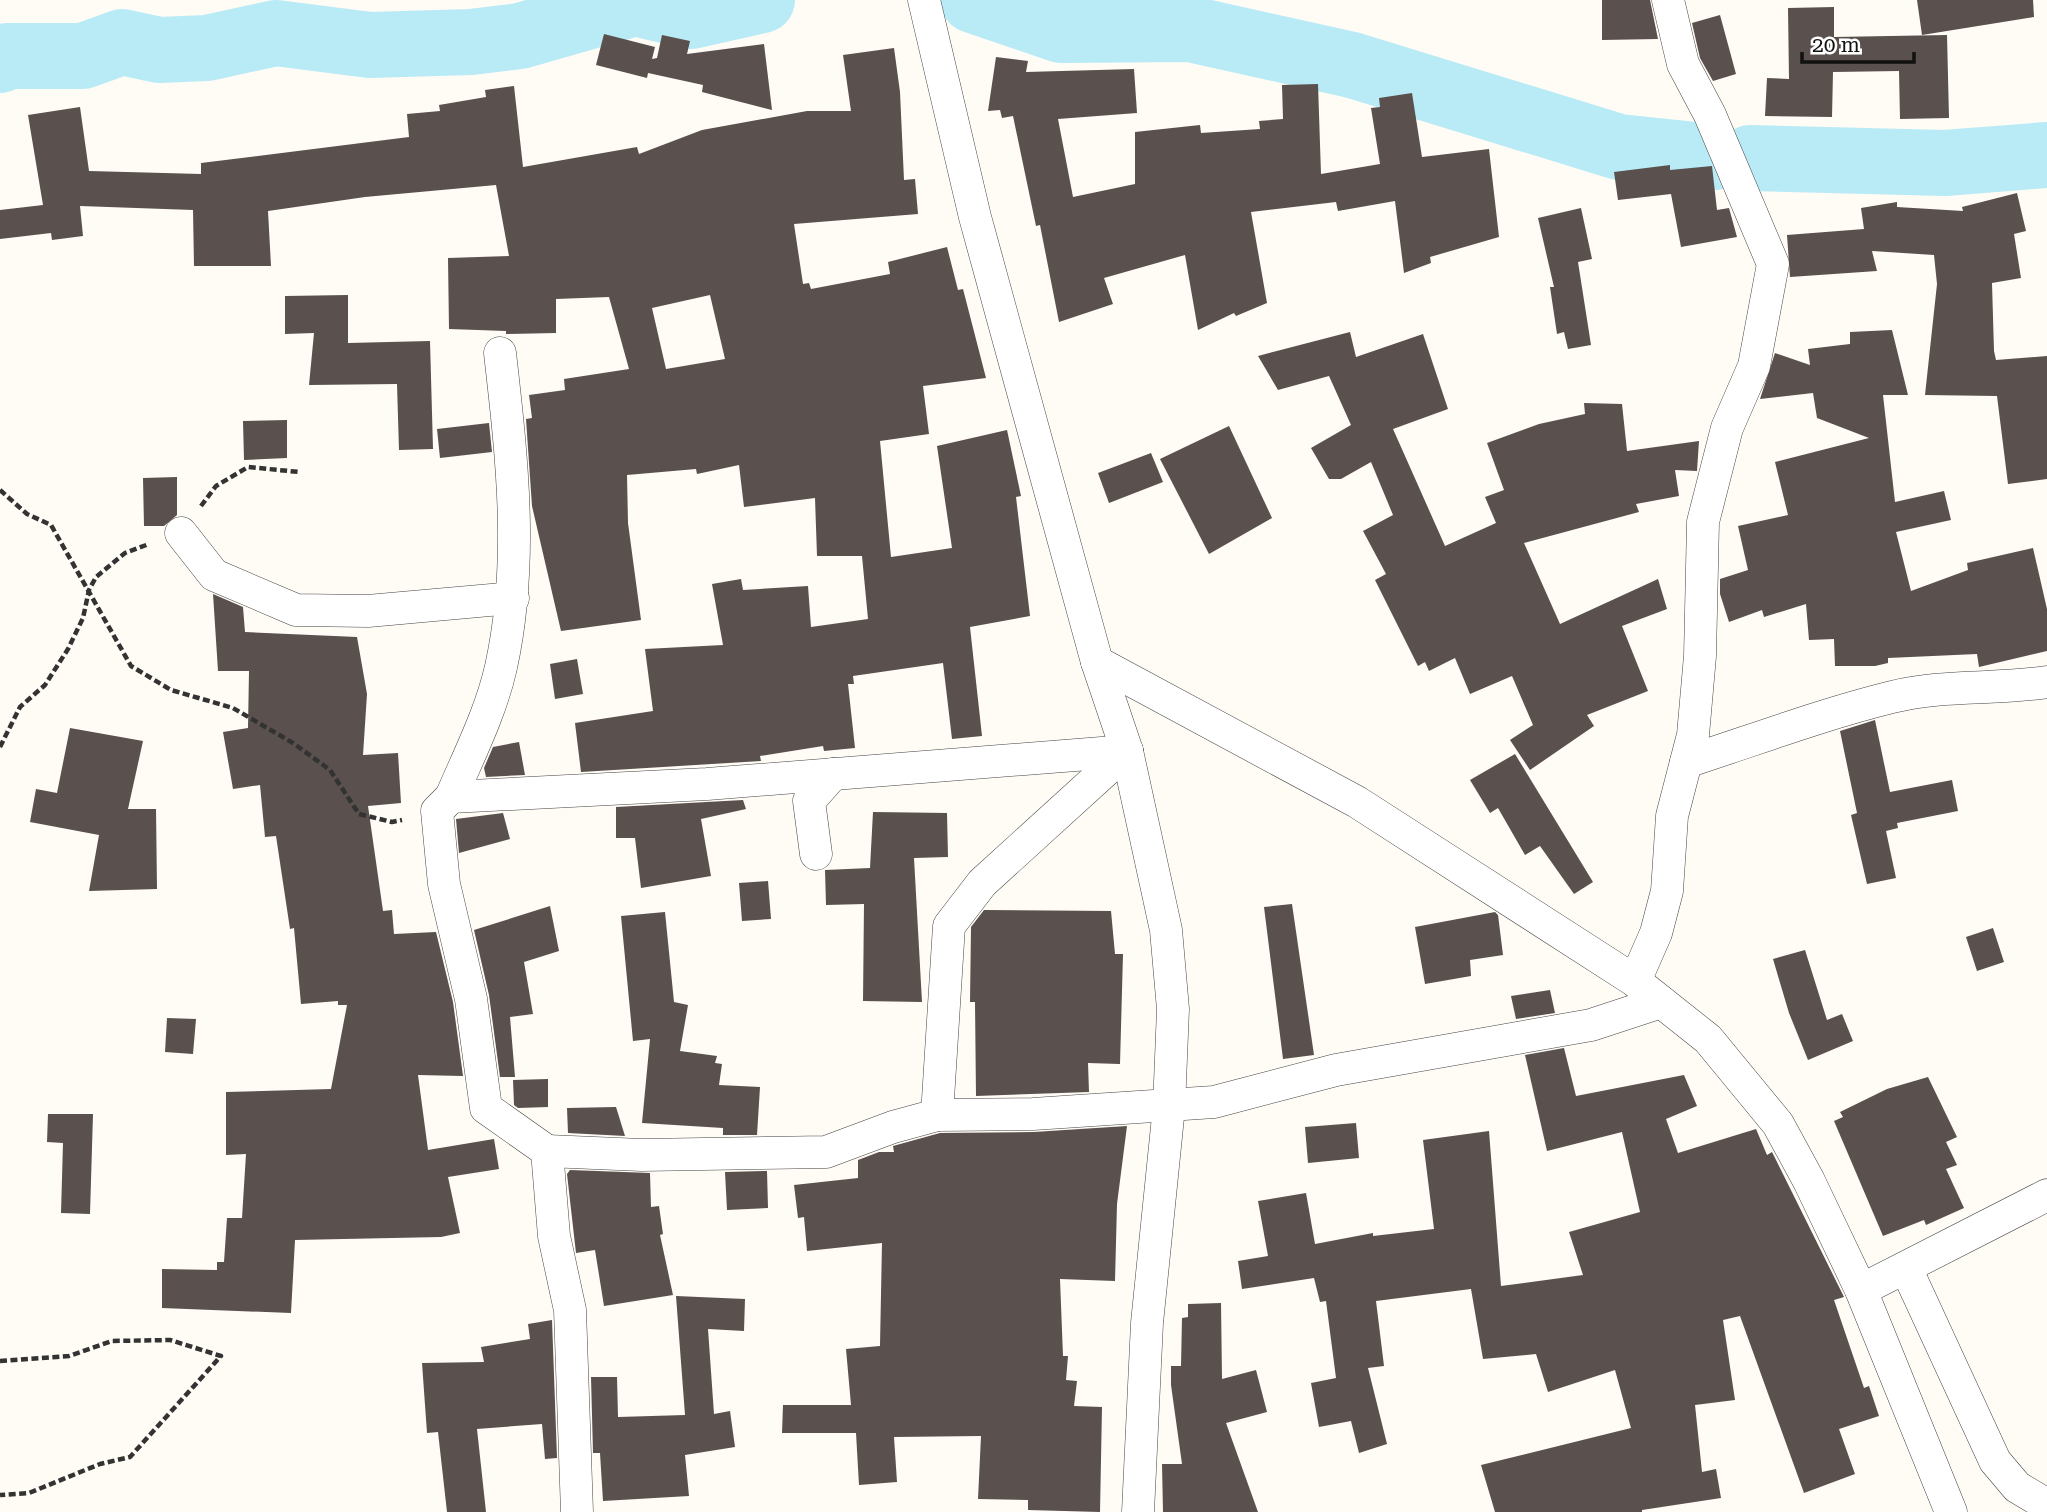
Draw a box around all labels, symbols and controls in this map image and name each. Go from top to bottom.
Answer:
scale bar [1802,21,1914,65]
text: 20 m [1812,33,1860,57]

